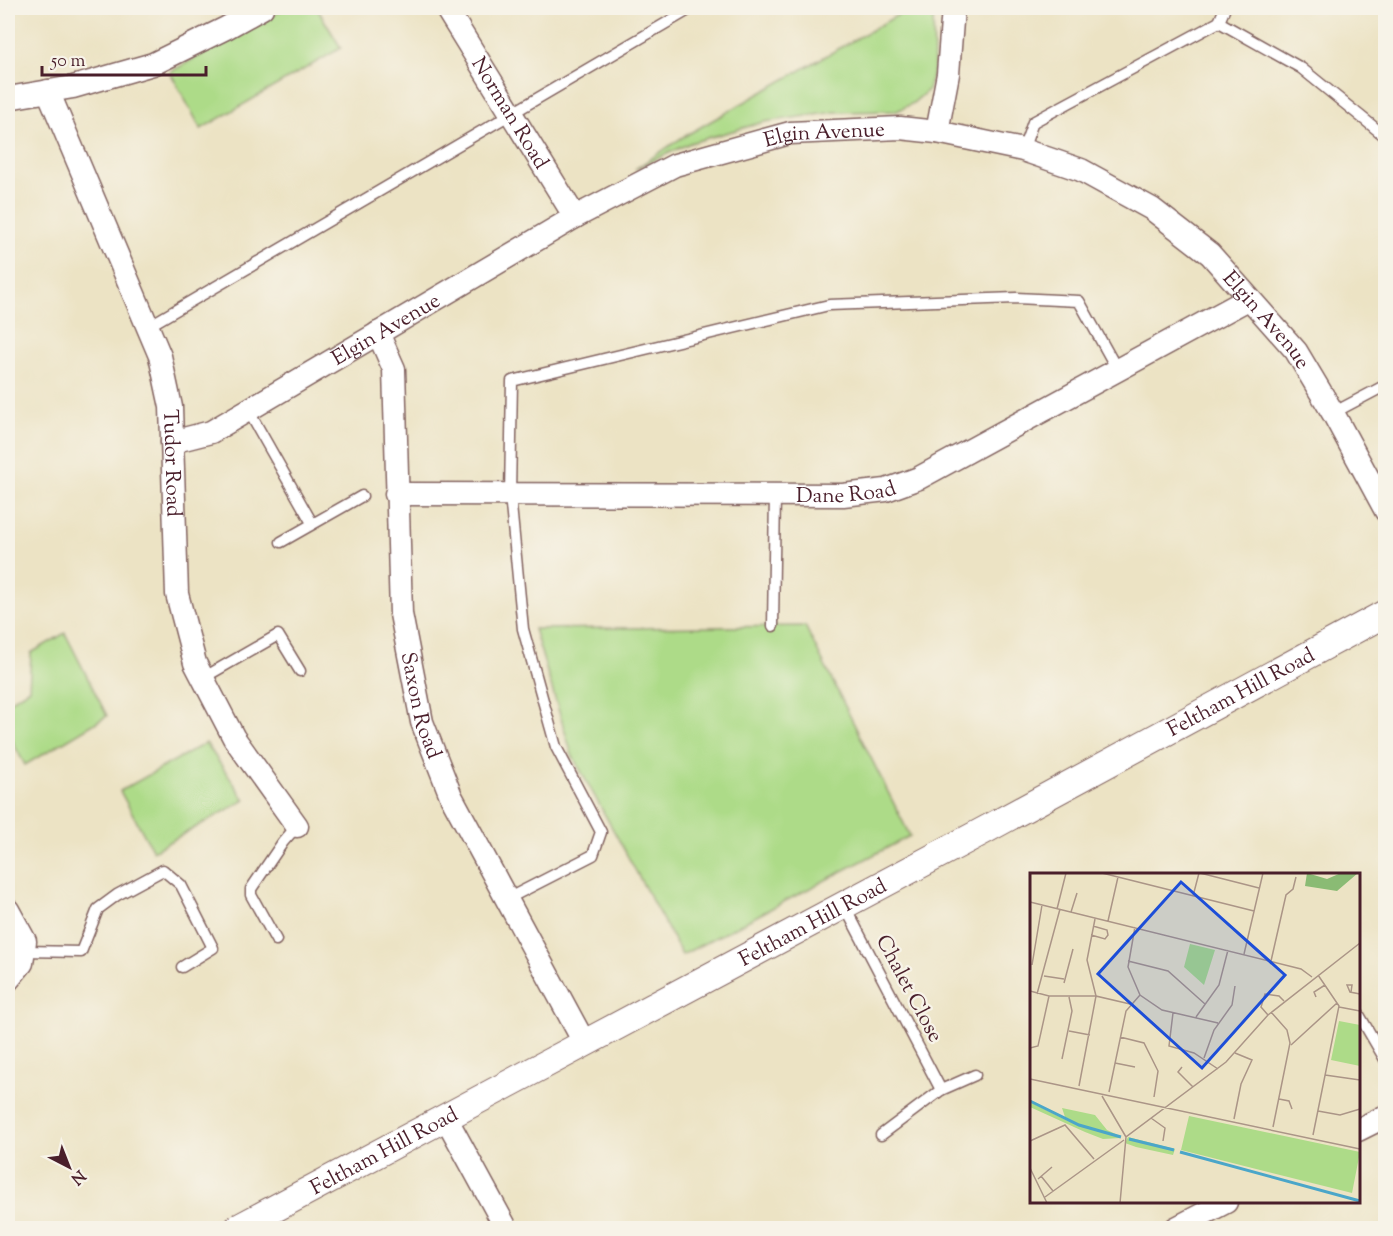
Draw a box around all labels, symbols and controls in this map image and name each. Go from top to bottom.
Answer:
scale bar [42,39,206,77]
text: 50 m [50,49,86,75]
street label: Norman Road [463,52,555,176]
street label: Elgin Avenue [761,116,885,157]
street label: Elgin Avenue [1215,265,1316,375]
street label: Elgin Avenue [327,287,447,374]
street label: Tudor Road [154,409,188,518]
street label: Dane Road [796,474,901,512]
street label: Feltham Hill Road [1162,641,1321,746]
street label: Saxon Road [392,650,448,764]
street label: Feltham Hill Road [734,872,893,975]
inset map [1030,873,1360,1203]
street label: Chalet Close [867,930,949,1048]
street label: Feltham Hill Road [305,1100,464,1204]
north arrow [39,1137,99,1197]
text: N [65,1163,90,1189]

